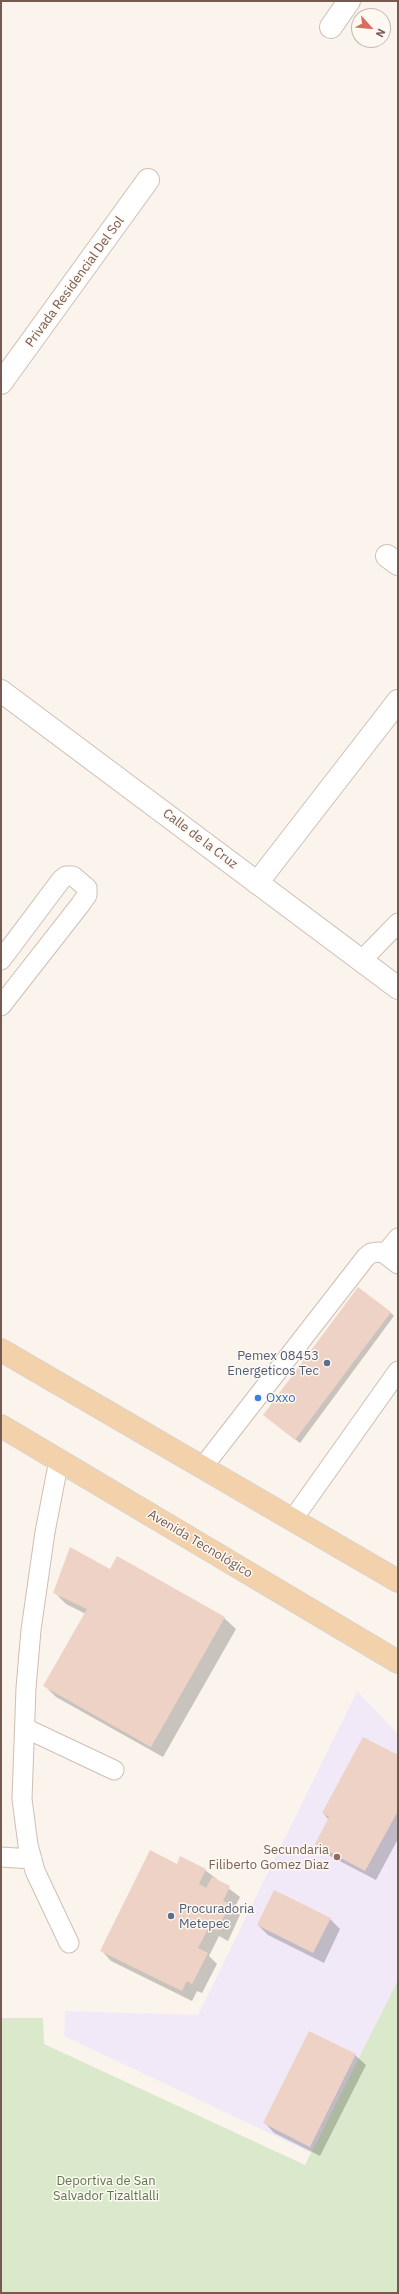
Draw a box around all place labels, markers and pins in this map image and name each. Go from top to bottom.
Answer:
place label: Pemex 08453 Energeticos Tec [227,1348,319,1379]
marker: Pemex 08453 Energeticos Tec [322,1358,332,1368]
place label: Oxxo [266,1390,296,1406]
marker: Oxxo [253,1393,263,1403]
place label: Secundaria Filiberto Gomez Diaz [209,1842,329,1873]
marker: Secundaria Filiberto Gomez Diaz [332,1852,342,1862]
place label: Procuradoria Metepec [179,1901,254,1932]
marker: Procuradoria Metepec [166,1911,176,1921]

